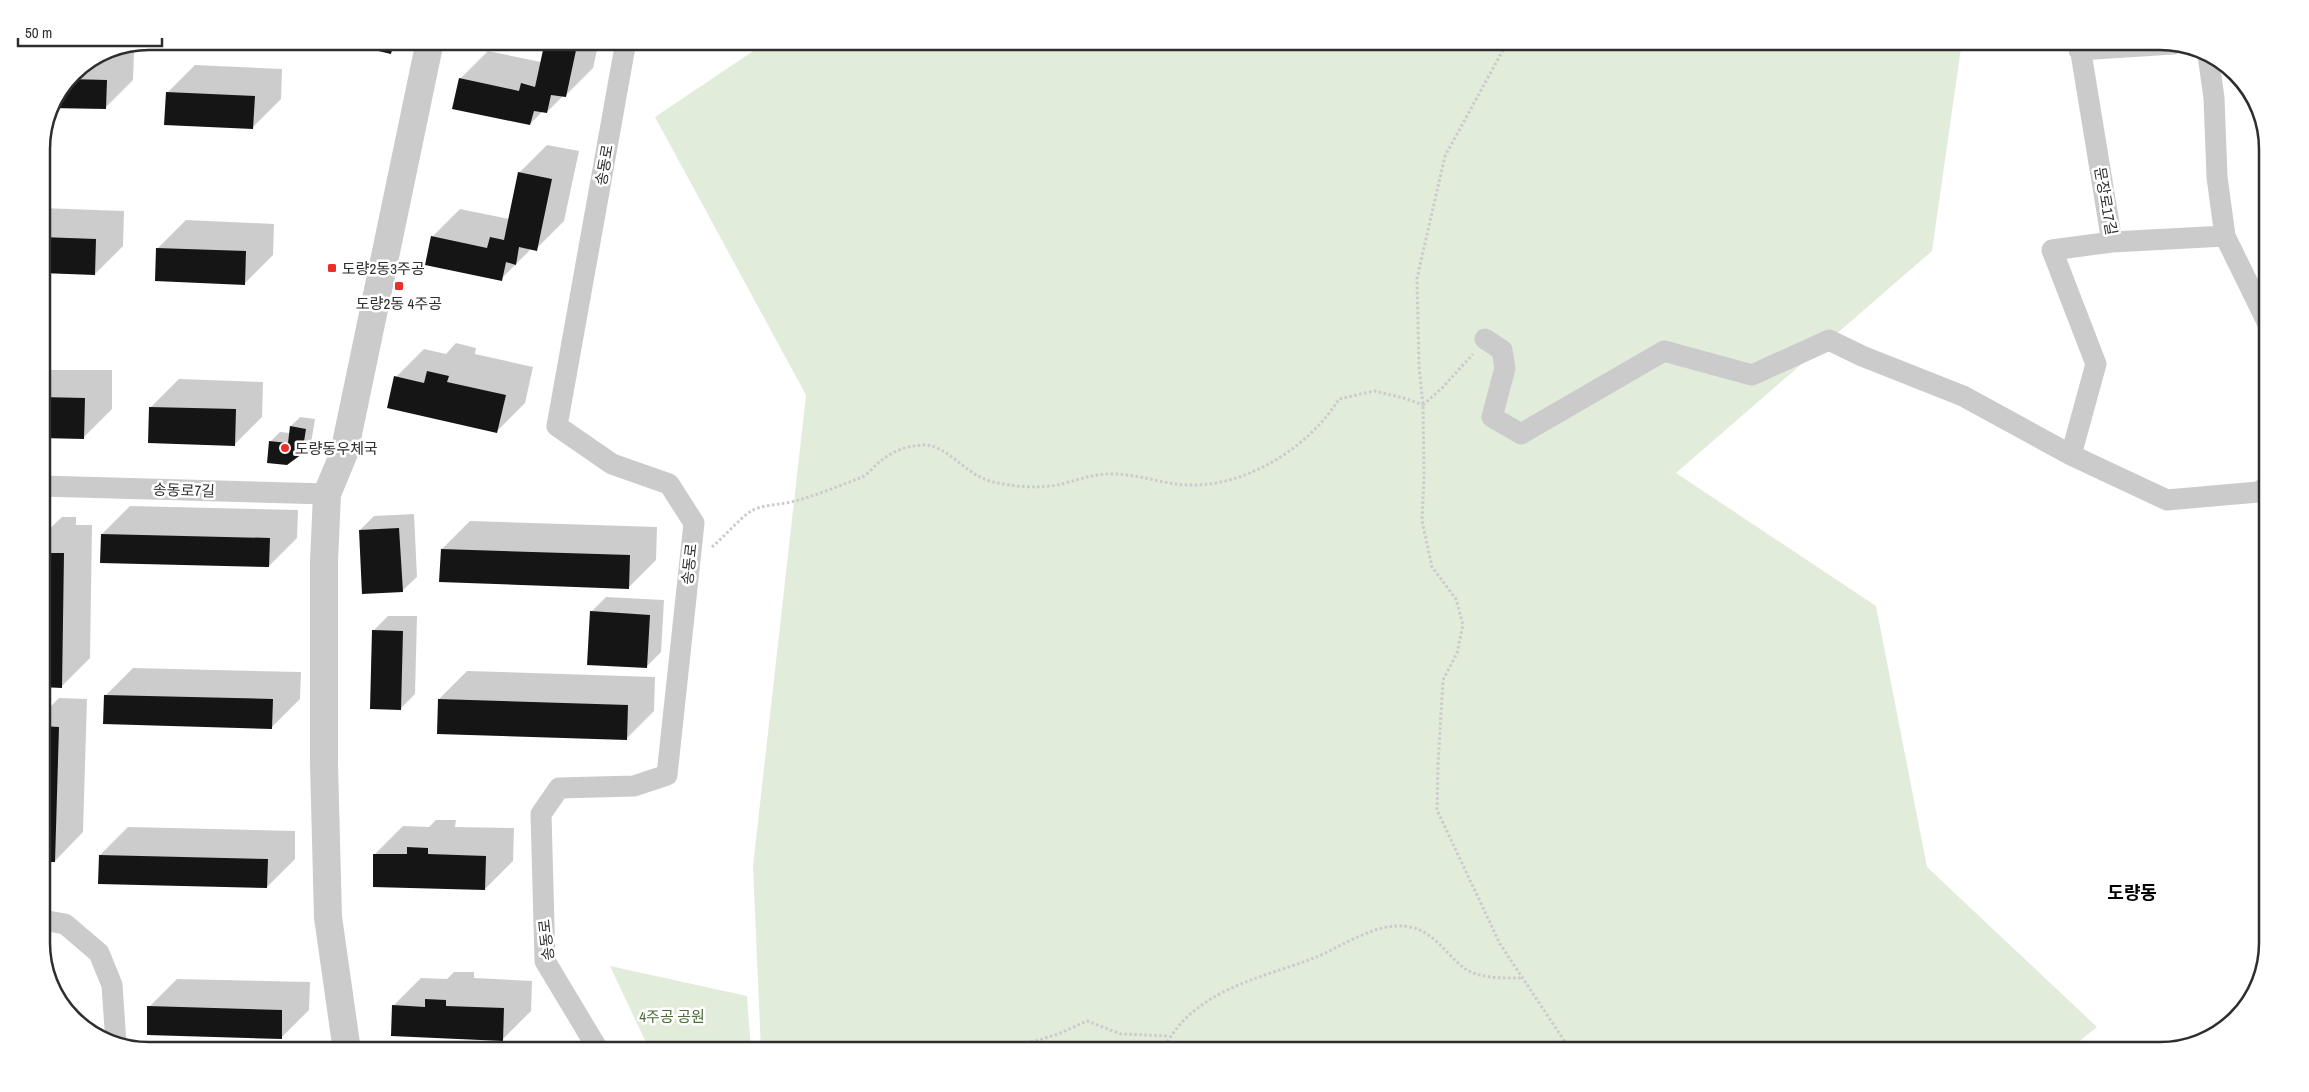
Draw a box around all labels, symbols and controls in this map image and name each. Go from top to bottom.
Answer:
scale bar [18,15,161,47]
text: 50 m [25,22,52,43]
street label: 송동로 [590,143,618,187]
street label: 문장로17길 [2090,165,2122,237]
place label: 도량2동3주공 [342,258,425,279]
marker: 도량2동3주공 [326,262,338,274]
marker: 도량2동 4주공 [393,280,405,292]
place label: 도량2동 4주공 [356,293,442,314]
place label: 도량동우체국 [295,438,378,459]
marker: 도량동우체국 [279,442,291,454]
street label: 송동로7길 [153,478,215,502]
street label: 송동로 [676,542,702,586]
district label: 도량동 [2107,880,2157,905]
street label: 송동로 [533,918,559,962]
park label: 4주공 공원 [639,1006,705,1027]

